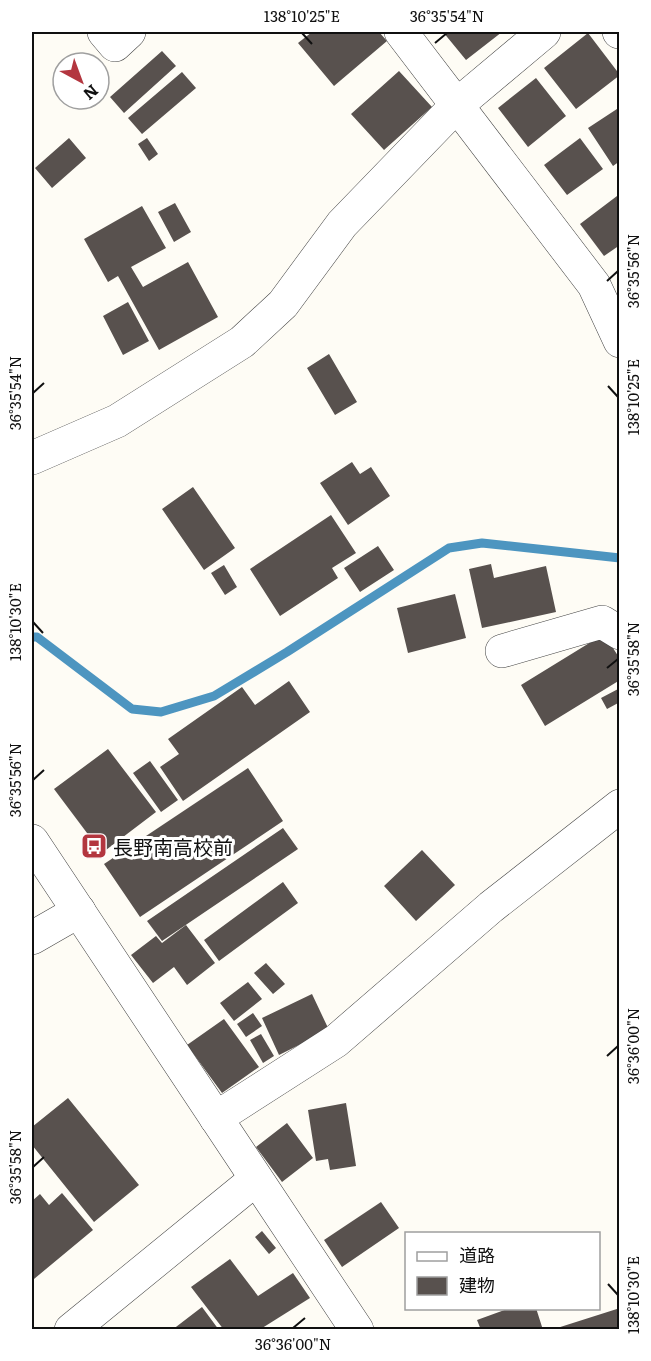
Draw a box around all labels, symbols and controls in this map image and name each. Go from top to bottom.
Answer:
text: 138°10'25"E [264,4,340,27]
text: 36°35'54"N [410,4,484,27]
north arrow [51,51,111,111]
text: N [79,80,104,107]
text: 36°35'56"N [621,234,644,308]
text: 36°35'54"N [3,356,26,430]
text: 138°10'25"E [621,359,644,435]
text: 138°10'30"E [3,583,26,661]
text: 36°35'58"N [621,622,644,696]
text: 36°35'56"N [3,743,26,817]
bus stop icon: 長野南高校前 [79,831,109,861]
place label: 長野南高校前 [113,831,233,861]
text: 36°36'00"N [621,1008,644,1084]
text: 36°35'58"N [3,1130,26,1204]
legend [405,1232,600,1310]
text: 道路 [459,1241,495,1268]
text: 138°10'30"E [621,1256,644,1334]
text: 建物 [459,1271,495,1298]
text: 36°36'00"N [255,1332,331,1355]

